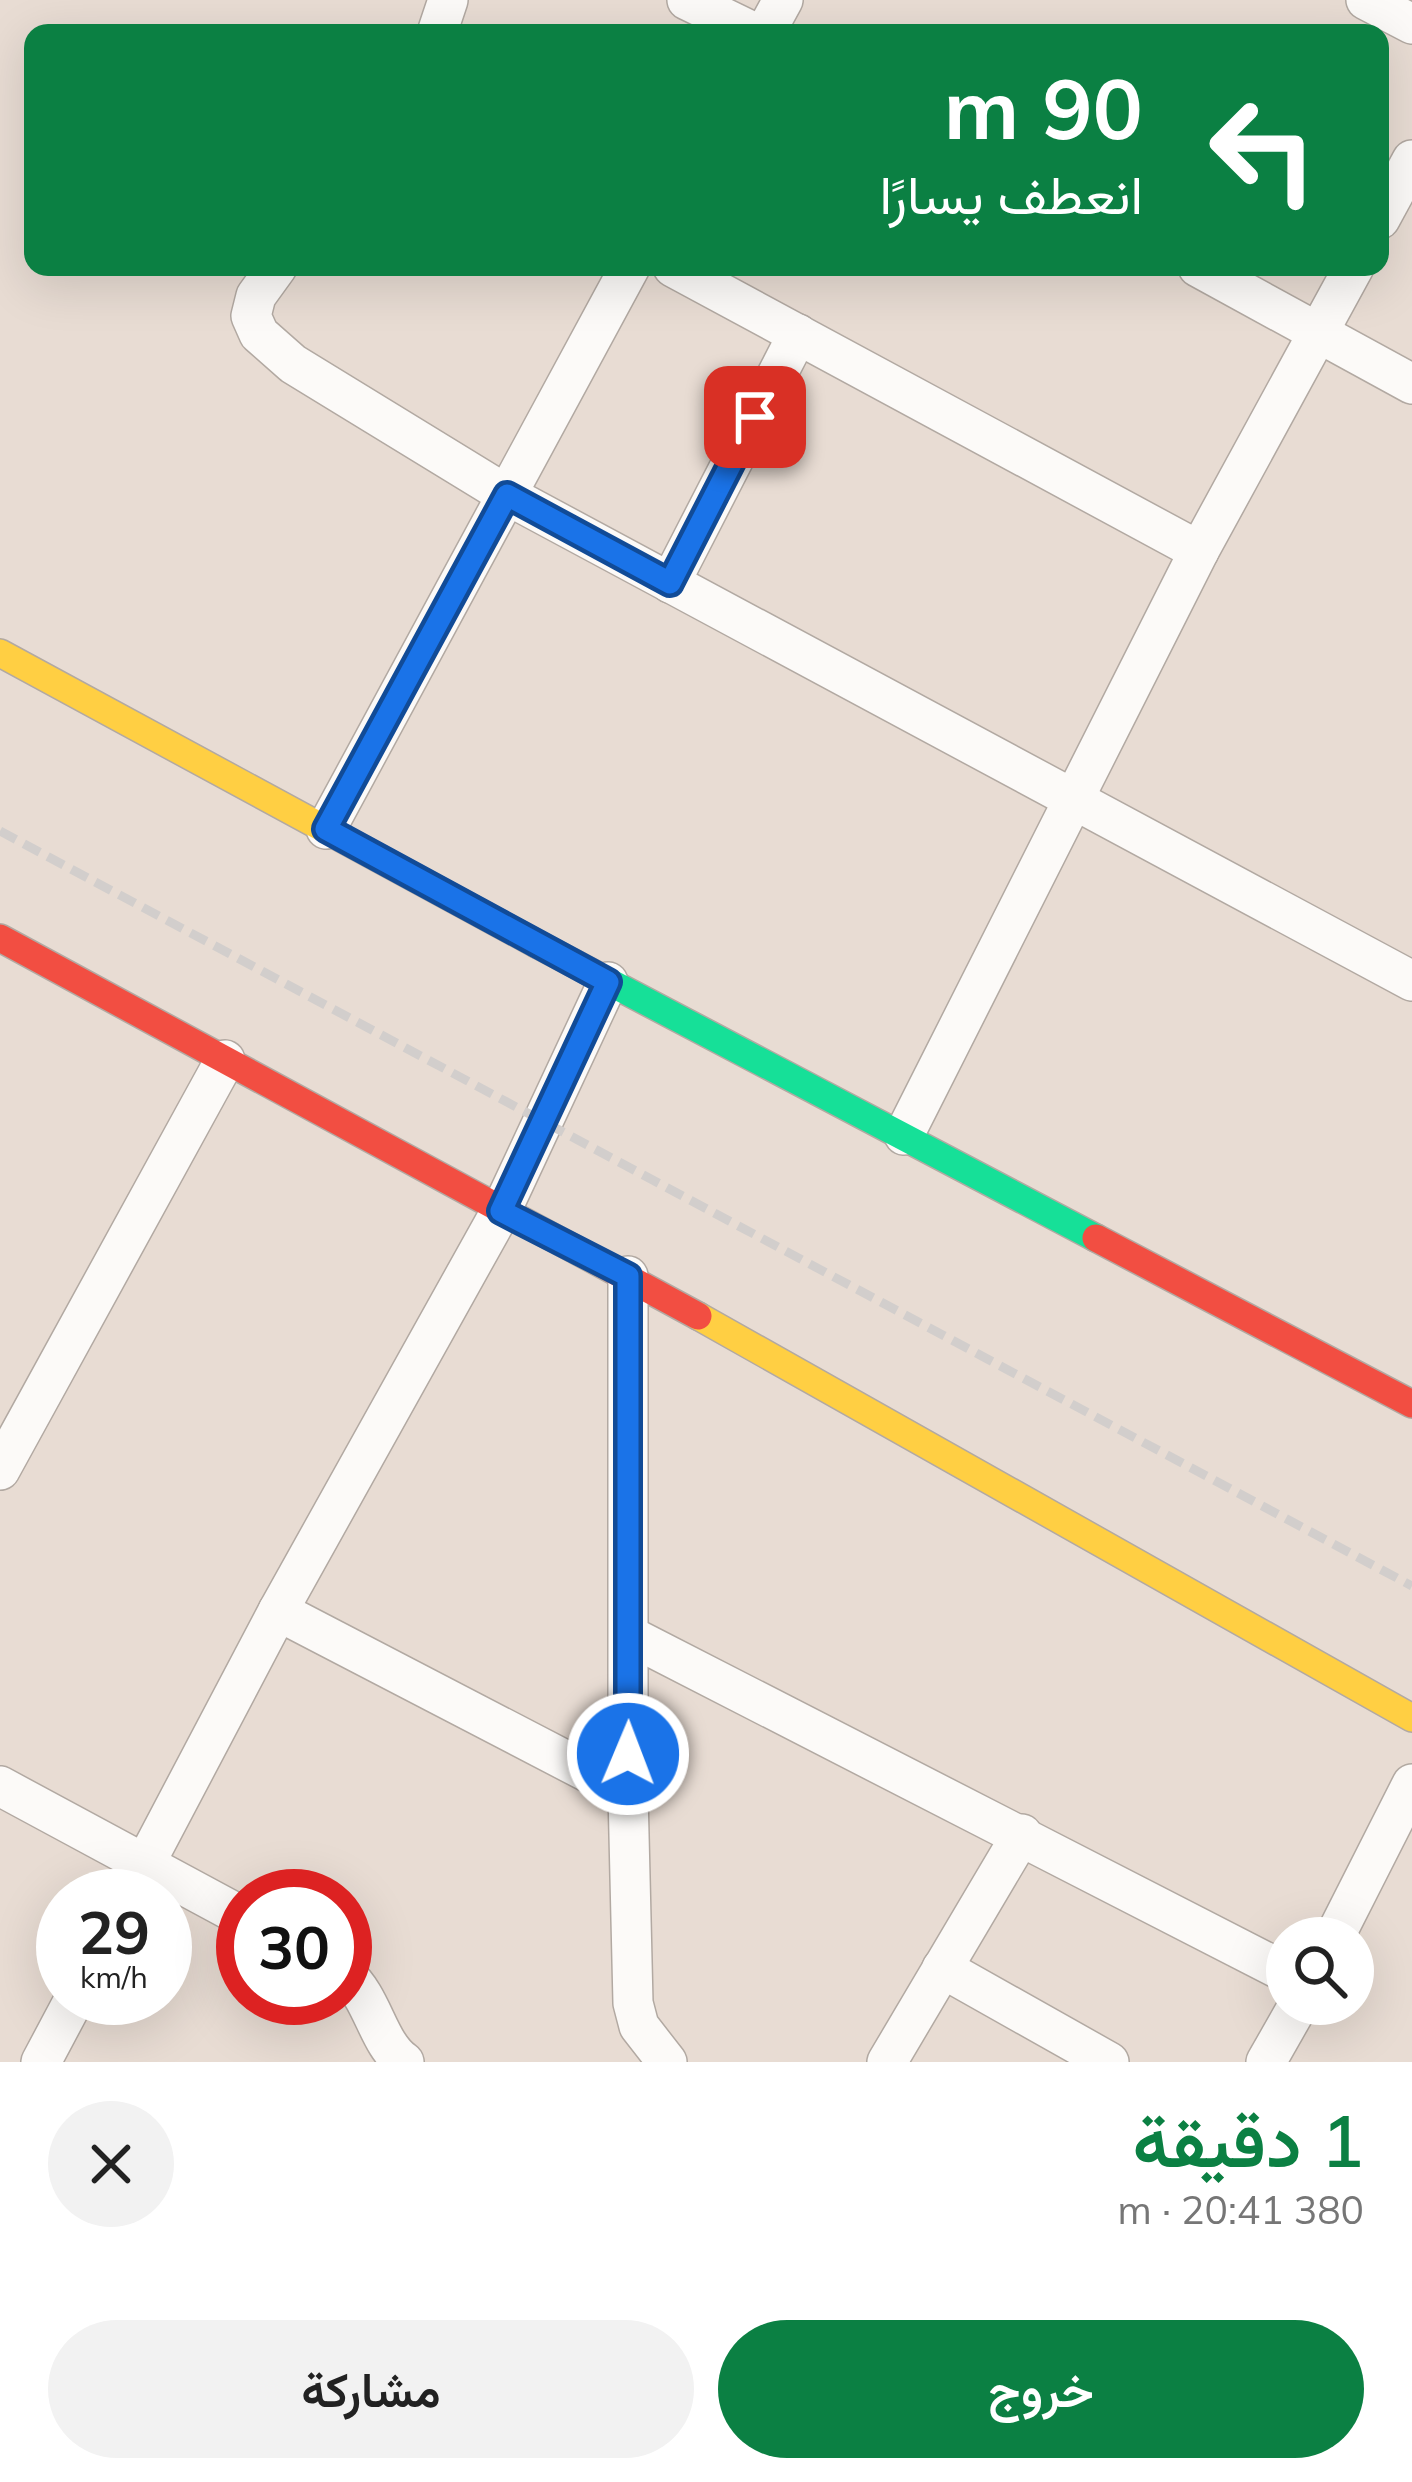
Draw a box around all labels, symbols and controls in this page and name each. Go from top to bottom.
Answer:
text: 90 m [944,55,1143,160]
icon: left [1185,72,1341,228]
text: انعطف يسارًا [880,160,1143,228]
pin [704,366,806,468]
icon: arrive [722,384,788,450]
position arrow [565,1691,691,1817]
speed limit sign: 30 [216,1869,372,2025]
text: 29 [78,1894,150,1969]
map controls [1266,1917,1374,2025]
button: search [1266,1917,1374,2025]
text: km/h [80,1958,148,1996]
text: 1 دقيقة [1133,2095,1364,2185]
button: close [48,2101,174,2227]
text: 380 m · 20:41 [1118,2185,1364,2234]
button: مشاركة [48,2320,694,2458]
button: خروج [718,2320,1364,2458]

